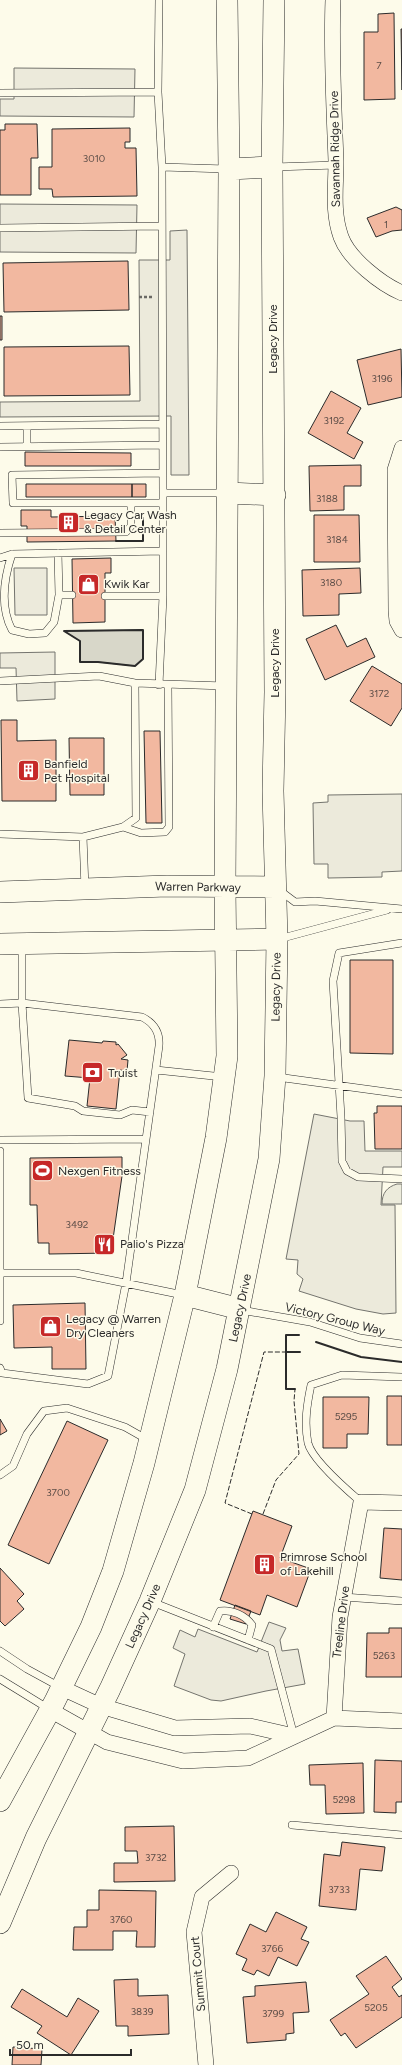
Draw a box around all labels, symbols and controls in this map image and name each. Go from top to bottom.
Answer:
house number: 7 [376,59,382,72]
street label: Savannah Ridge Drive [327,90,343,207]
house number: 3010 [83,152,105,165]
house number: 1 [384,218,388,231]
street label: Legacy Drive [266,304,280,374]
house number: 3196 [372,372,393,385]
house number: 3192 [324,414,344,427]
house number: 3188 [316,492,338,505]
place label: Legacy Car Wash & Detail Center [84,508,177,536]
building icon: Legacy Car Wash & Detail Center [55,509,81,535]
house number: 3184 [326,533,348,546]
shop icon: Kwik Kar [75,571,101,597]
house number: 3180 [320,576,342,589]
place label: Kwik Kar [104,577,150,591]
street label: Legacy Drive [268,628,282,698]
house number: 3172 [369,687,389,700]
place label: Banfield Pet Hospital [44,757,110,785]
building icon: Banfield Pet Hospital [16,758,42,784]
street label: Warren Parkway [155,879,242,895]
street label: Legacy Drive [268,952,284,1022]
bank icon: Truist [79,1060,105,1086]
place label: Truist [108,1066,138,1080]
sports icon: Nexgen Fitness [30,1158,56,1184]
place label: Nexgen Fitness [58,1164,141,1178]
house number: 3492 [66,1218,88,1231]
restaurant icon: Palio's Pizza [92,1231,118,1257]
place label: Palio's Pizza [120,1237,184,1251]
street label: Legacy Drive [226,1272,254,1343]
street label: Victory Group Way [284,1300,387,1338]
place label: Legacy @ Warren Dry Cleaners [66,1312,161,1340]
shop icon: Legacy @ Warren Dry Cleaners [37,1313,63,1339]
house number: 5295 [335,1410,358,1423]
house number: 3700 [46,1486,70,1499]
place label: Primrose School of Lakehill [280,1550,367,1578]
building icon: Primrose School of Lakehill [251,1551,277,1577]
street label: Legacy Drive [123,1581,164,1651]
street label: Treeline Drive [330,1585,352,1659]
house number: 5263 [373,1649,395,1662]
house number: 5298 [332,1793,356,1806]
house number: 3732 [145,1851,167,1864]
house number: 3733 [328,1883,350,1896]
house number: 3760 [110,1913,132,1926]
street label: Summit Court [188,1935,208,2012]
house number: 3766 [261,1942,283,1955]
house number: 5205 [364,2001,388,2014]
house number: 3839 [131,2005,154,2018]
house number: 3799 [262,2007,284,2020]
scale bar [10,2031,131,2057]
text: 50 m [16,2038,44,2052]

